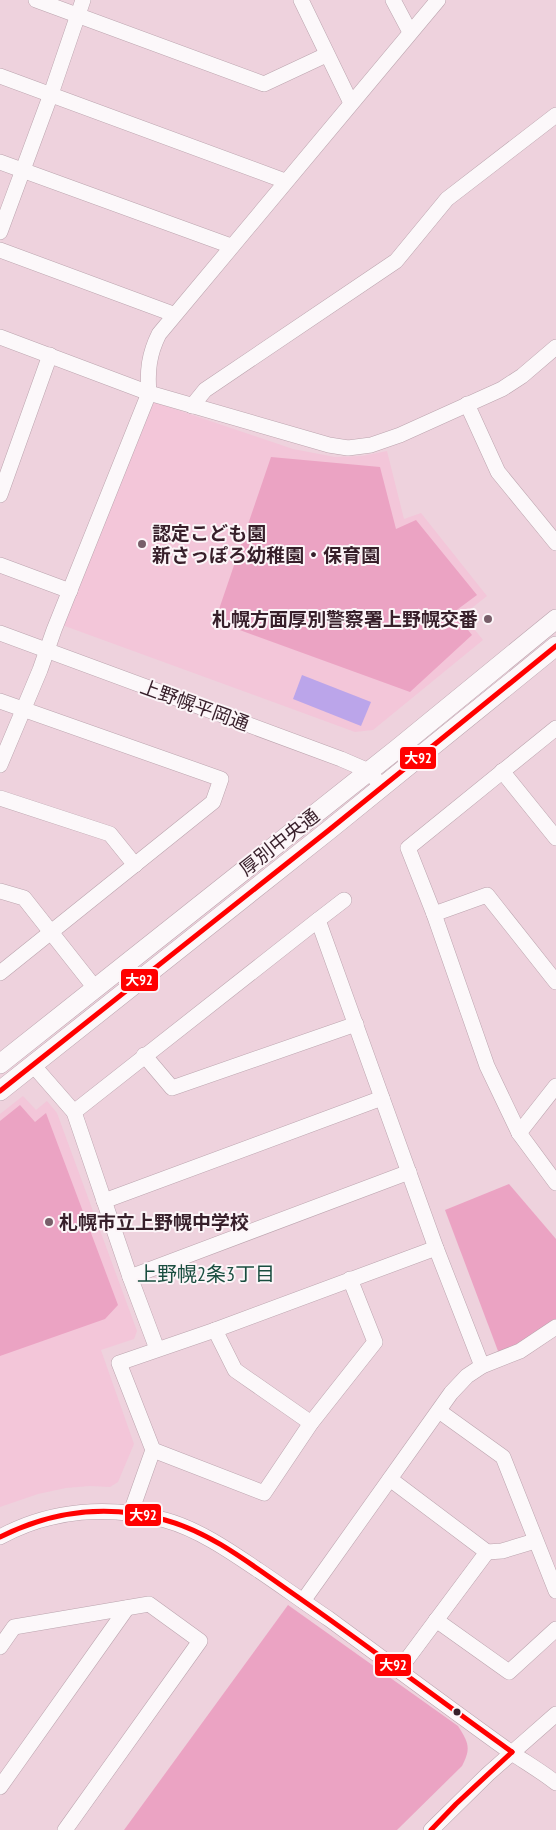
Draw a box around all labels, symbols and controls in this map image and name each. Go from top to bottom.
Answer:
place label: 認定こども園 新さっぽろ幼稚園・保育園 [152,521,380,567]
marker: 認定こども園 新さっぽろ幼稚園・保育園 [136,538,148,550]
place label: 札幌方面厚別警察署上野幌交番 [212,607,478,631]
marker: 札幌方面厚別警察署上野幌交番 [482,613,494,625]
street label: 上野幌平岡通 [137,674,253,736]
line badge: 大92 [399,746,437,770]
text: 大92 [404,749,432,767]
street label: 厚別中央通 [234,803,324,881]
line badge: 大92 [120,968,159,992]
text: 大92 [125,971,153,989]
place label: 札幌市立上野幌中学校 [59,1210,249,1234]
marker: 札幌市立上野幌中学校 [43,1216,55,1228]
district label: 上野幌2条3丁目 [137,1261,275,1287]
line badge: 大92 [124,1503,162,1527]
text: 大92 [129,1506,157,1524]
line badge: 大92 [374,1653,412,1677]
text: 大92 [379,1656,407,1674]
unlabelled marker [452,1707,462,1717]

